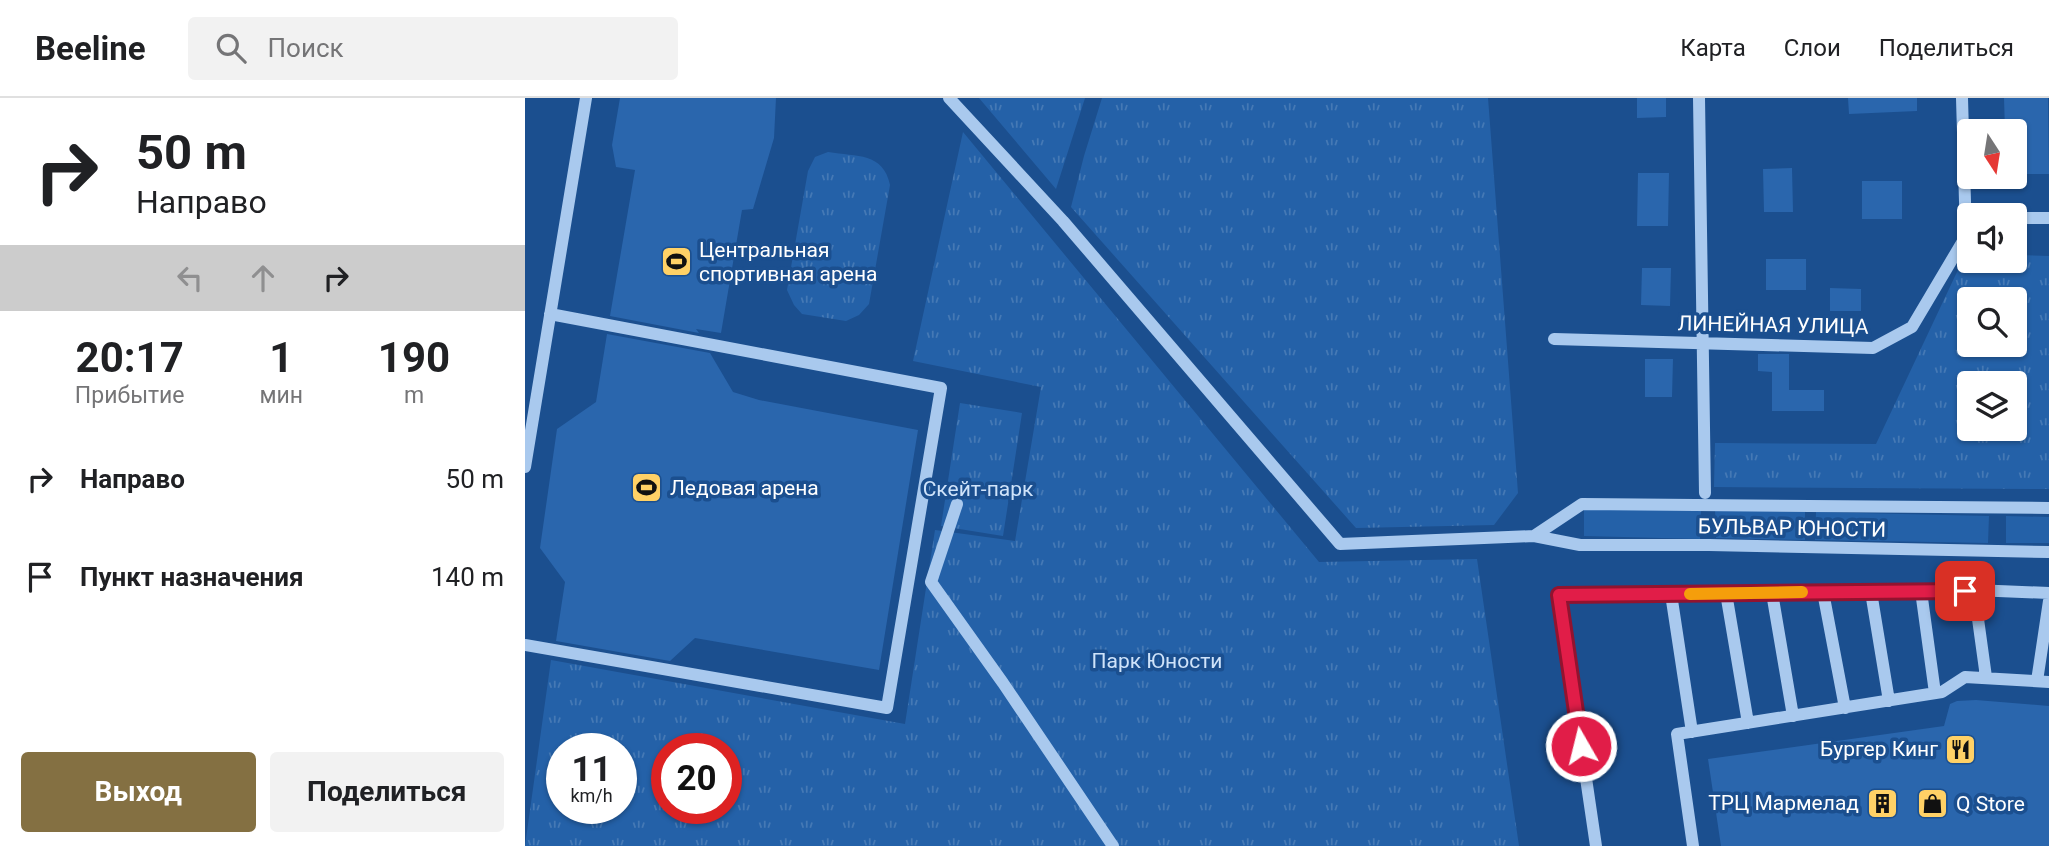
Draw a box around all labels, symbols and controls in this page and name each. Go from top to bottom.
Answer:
search box [188,17,678,80]
text: Beeline [35,29,146,68]
icon: search [212,29,250,67]
text: Поиск [268,33,344,63]
text: Карта [1680,34,1746,62]
text: Слои [1784,34,1841,62]
text: Поделиться [1879,34,2014,62]
north arrow [1957,119,2027,189]
map controls [1957,119,2027,441]
text: 50 m [136,124,247,181]
icon: right [21,126,112,217]
text: Направо [136,183,267,221]
button: sound [1957,203,2027,273]
place label: Центральная спортивная арена [699,238,877,286]
sports icon: Центральная спортивная арена [659,245,693,279]
icon: left [171,259,209,297]
icon: ahead [244,259,282,297]
icon: right [317,259,355,297]
button: search [1957,287,2027,357]
street label: ЛИНЕЙНАЯ УЛИЦА [1677,311,1869,339]
text: 20:17 [76,333,184,382]
text: 1 [269,333,293,382]
text: 190 [378,333,450,382]
button: layers [1957,371,2027,441]
text: Прибытие [75,382,185,409]
text: мин [259,382,303,409]
text: m [404,382,424,409]
icon: right [21,460,59,498]
text: Направо [80,464,185,494]
text: 50 m [446,464,504,494]
sports icon: Ледовая арена [630,471,664,505]
place label: Ледовая арена [670,476,819,500]
park label: Скейт-парк [923,477,1034,501]
street label: БУЛЬВАР ЮНОСТИ [1698,514,1886,542]
icon: arrive [21,558,59,596]
pin [1935,561,1995,621]
text: Пункт назначения [80,562,304,592]
text: 140 m [431,562,504,592]
icon: arrive [1946,572,1984,610]
park label: Парк Юности [1092,649,1222,673]
position arrow [1544,709,1618,783]
restaurant icon: Бургер Кинг [1944,732,1978,766]
speed limit sign: 20 [651,733,742,824]
place label: Бургер Кинг [1820,737,1938,761]
text: 11 [571,749,612,790]
button: Выход [21,752,256,832]
button: Поделиться [270,752,504,832]
text: km/h [570,785,613,806]
building icon: ТРЦ Мармелад [1865,786,1899,820]
shop icon: Q Store [1916,787,1950,821]
place label: ТРЦ Мармелад [1708,791,1859,815]
place label: Q Store [1956,792,2025,816]

